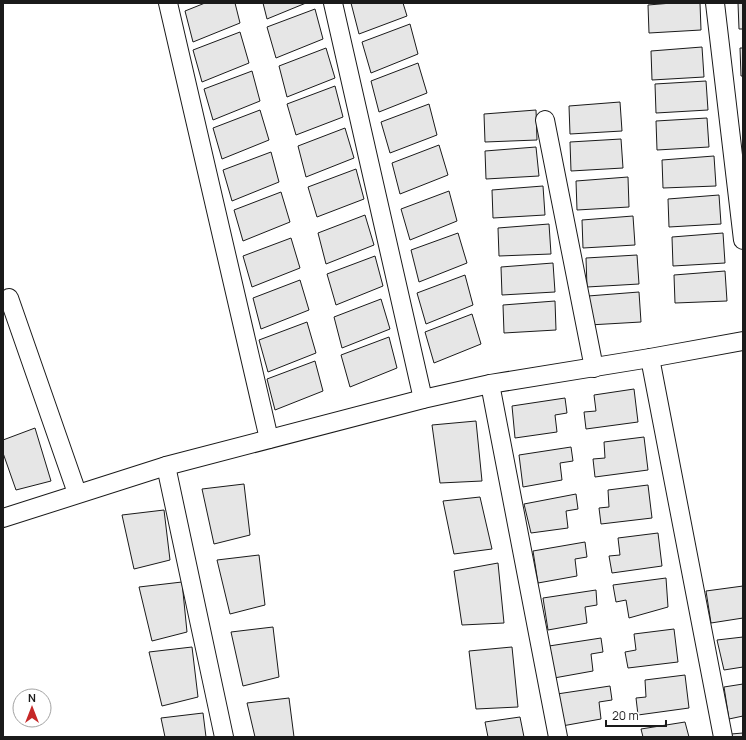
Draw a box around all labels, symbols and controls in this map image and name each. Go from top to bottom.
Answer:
north arrow [12,688,52,728]
text: N [28,690,36,705]
scale bar [606,702,666,728]
text: 20 m [612,707,639,724]

